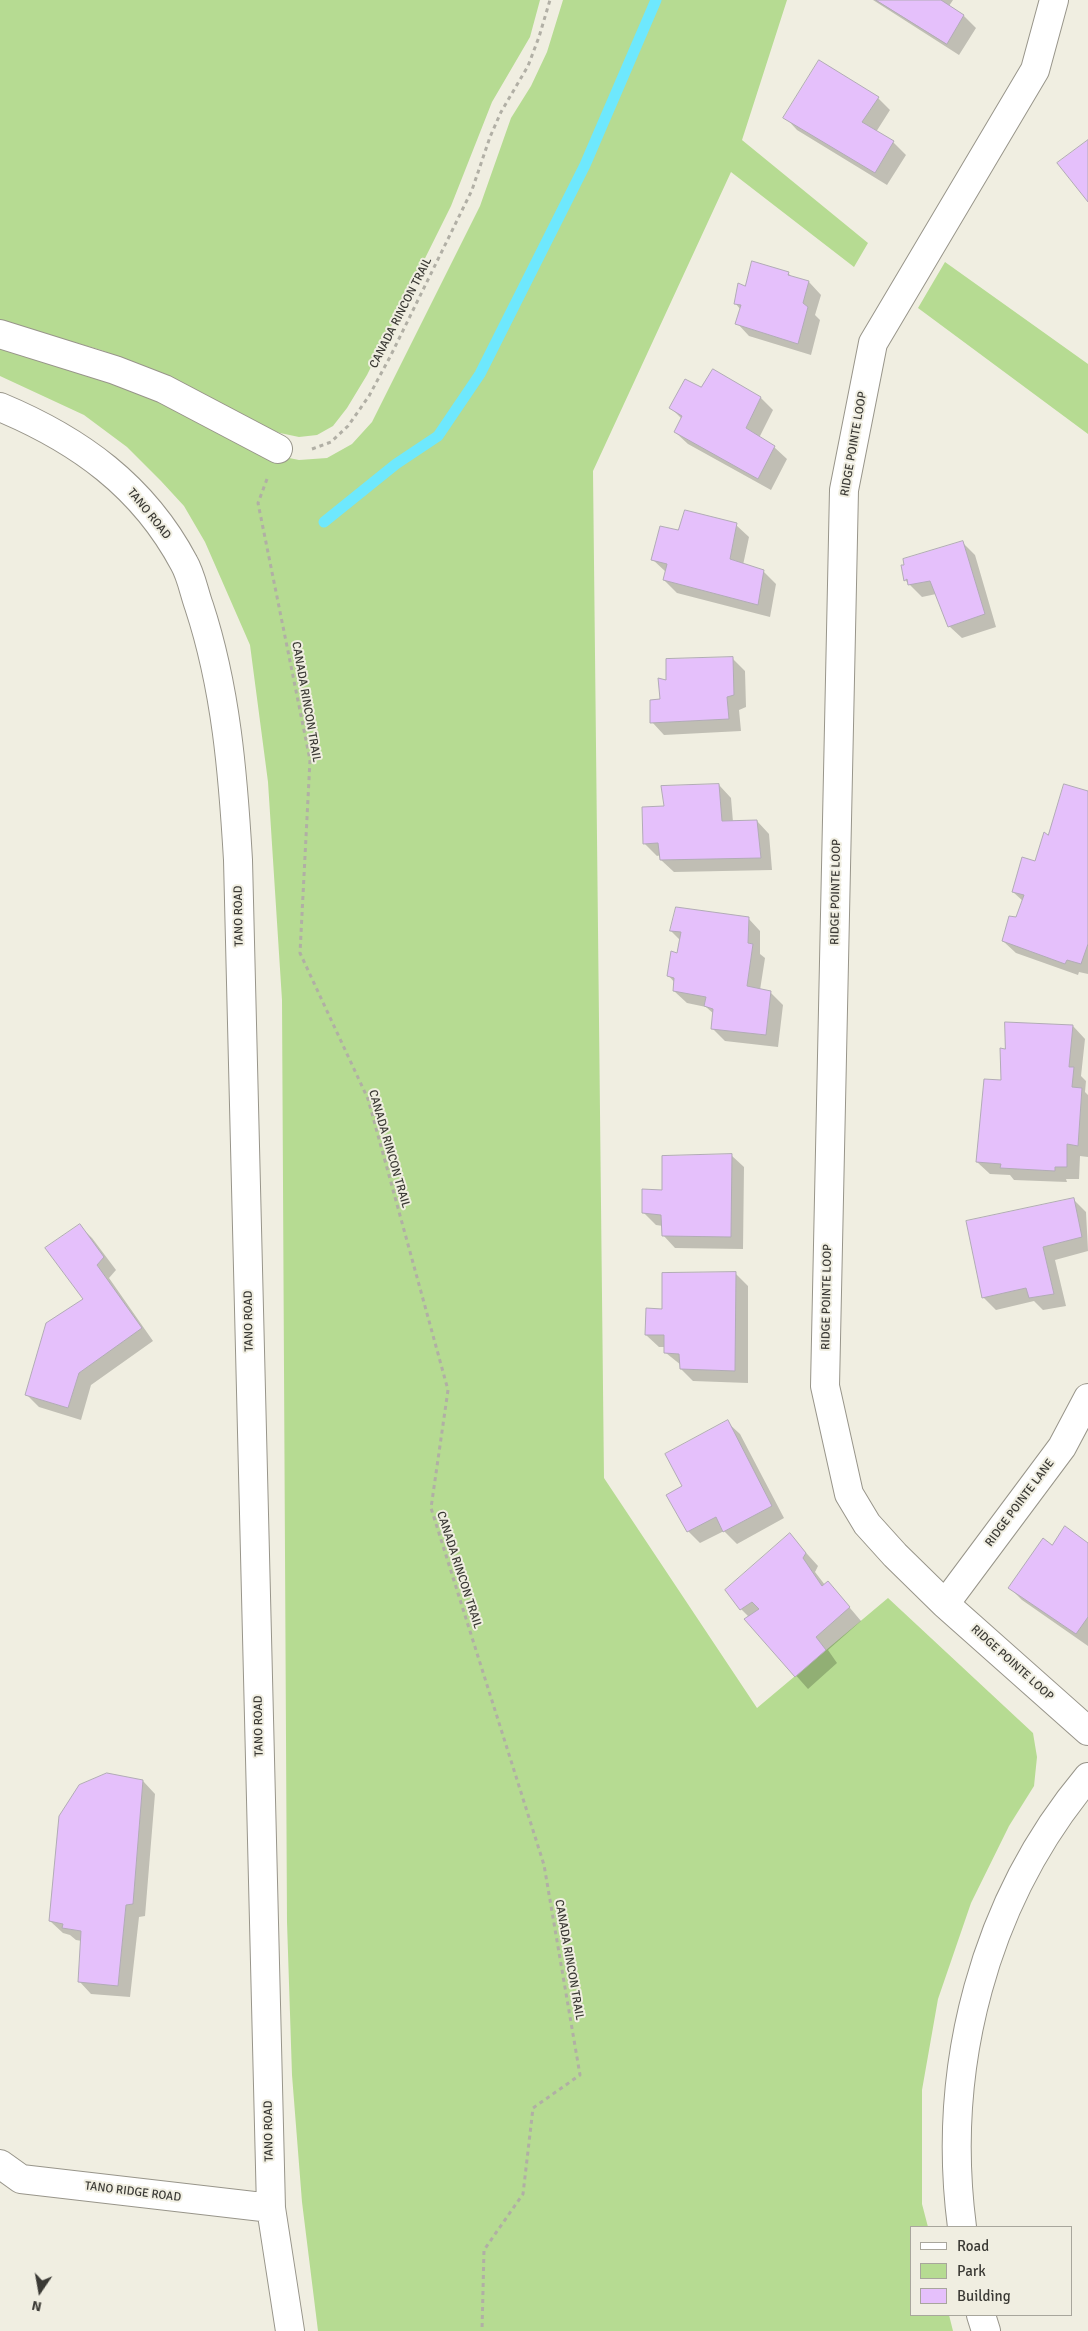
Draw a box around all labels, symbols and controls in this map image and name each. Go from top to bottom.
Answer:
street label: CANADA RINCON TRAIL [367,255,435,371]
street label: RIDGE POINTE LOOP [838,391,870,497]
street label: TANO ROAD [124,486,174,542]
street label: CANADA RINCON TRAIL [288,640,324,764]
street label: RIDGE POINTE LOOP [828,839,844,945]
street label: TANO ROAD [231,885,247,947]
street label: CANADA RINCON TRAIL [365,1088,413,1210]
street label: RIDGE POINTE LOOP [819,1244,835,1350]
street label: TANO ROAD [241,1290,257,1352]
street label: RIDGE POINTE LANE [982,1456,1058,1550]
street label: CANADA RINCON TRAIL [433,1510,485,1630]
street label: RIDGE POINTE LOOP [968,1622,1056,1704]
street label: TANO ROAD [251,1695,267,1757]
street label: CANADA RINCON TRAIL [551,1898,587,2022]
street label: TANO ROAD [261,2100,277,2162]
street label: TANO RIDGE ROAD [84,2179,182,2205]
legend [910,2226,1073,2316]
text: Road [957,2237,989,2255]
text: Park [957,2262,986,2280]
north arrow [15,2266,65,2316]
text: Building [957,2287,1011,2305]
text: N [30,2297,43,2315]

